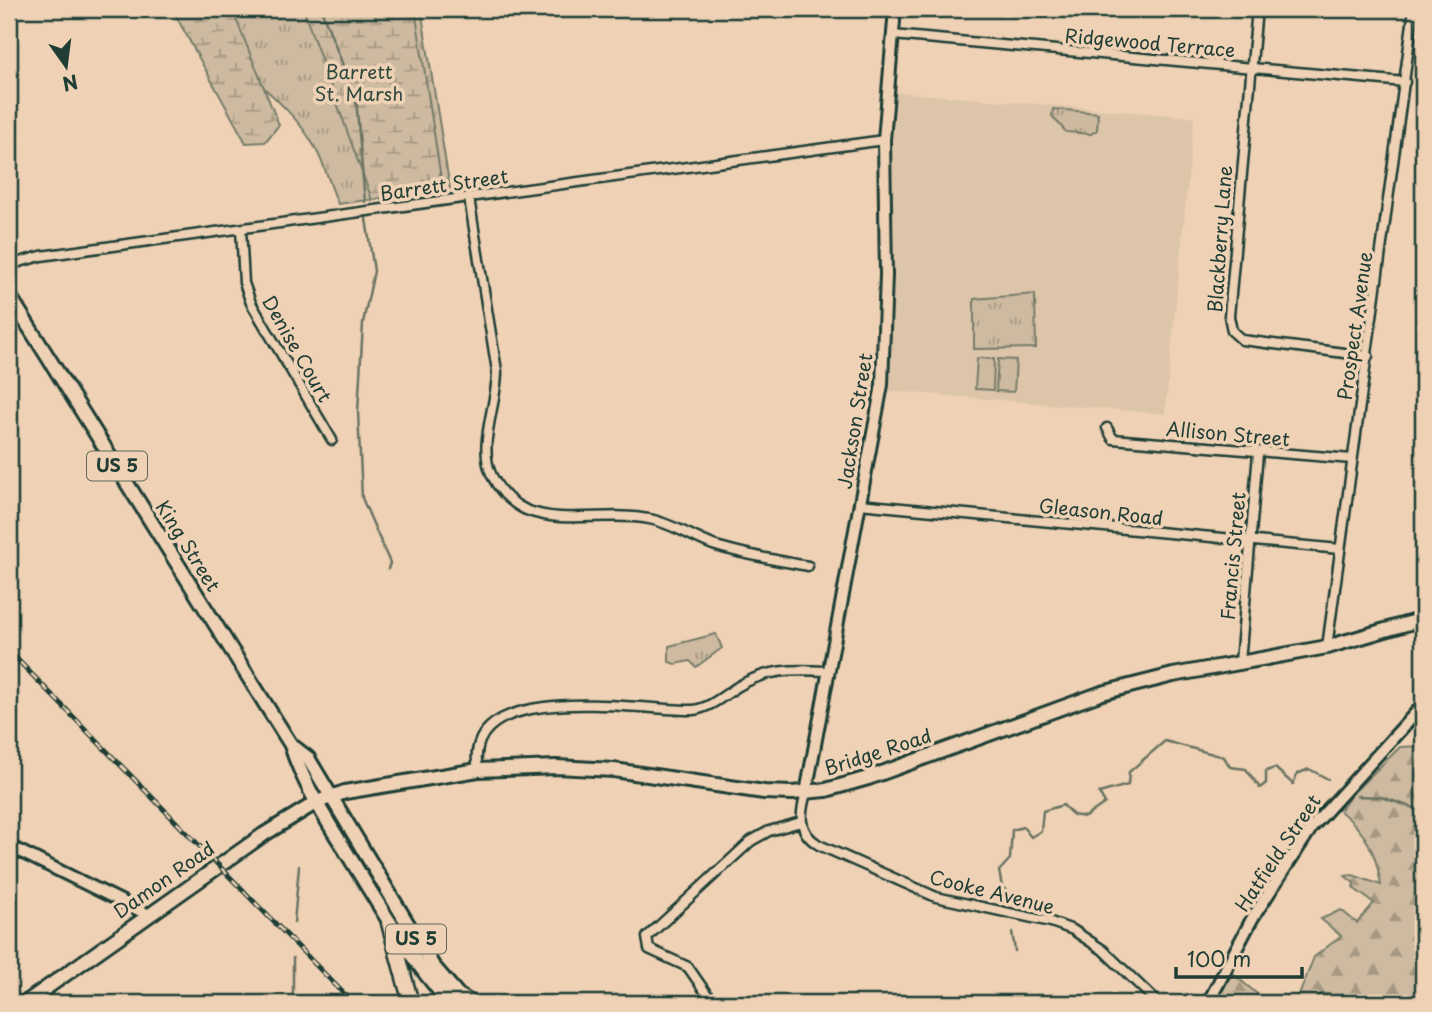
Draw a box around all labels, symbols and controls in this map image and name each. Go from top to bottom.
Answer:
street label: Ridgewood Terrace [1064,21,1236,63]
north arrow [32,32,102,102]
park label: Barrett St. Marsh [315,57,403,107]
text: N [60,68,81,99]
street label: Barrett Street [378,161,510,207]
street label: Blackberry Lane [1200,164,1238,314]
street label: Prospect Avenue [1330,250,1378,402]
street label: Denise Court [256,290,340,407]
street label: Jackson Street [829,351,879,491]
street label: Allison Street [1165,414,1291,452]
road number: US 5 [87,452,147,480]
street label: Gleason Road [1038,491,1165,531]
street label: Francis Street [1212,491,1252,621]
street label: King Street [150,494,228,597]
street label: Bridge Road [821,721,935,782]
street label: Hatfield Street [1228,788,1327,917]
street label: Damon Road [107,834,220,924]
street label: Cooke Avenue [927,862,1058,920]
road number: US 5 [386,924,446,954]
scale bar [1176,935,1302,979]
text: 100 m [1187,942,1251,974]

